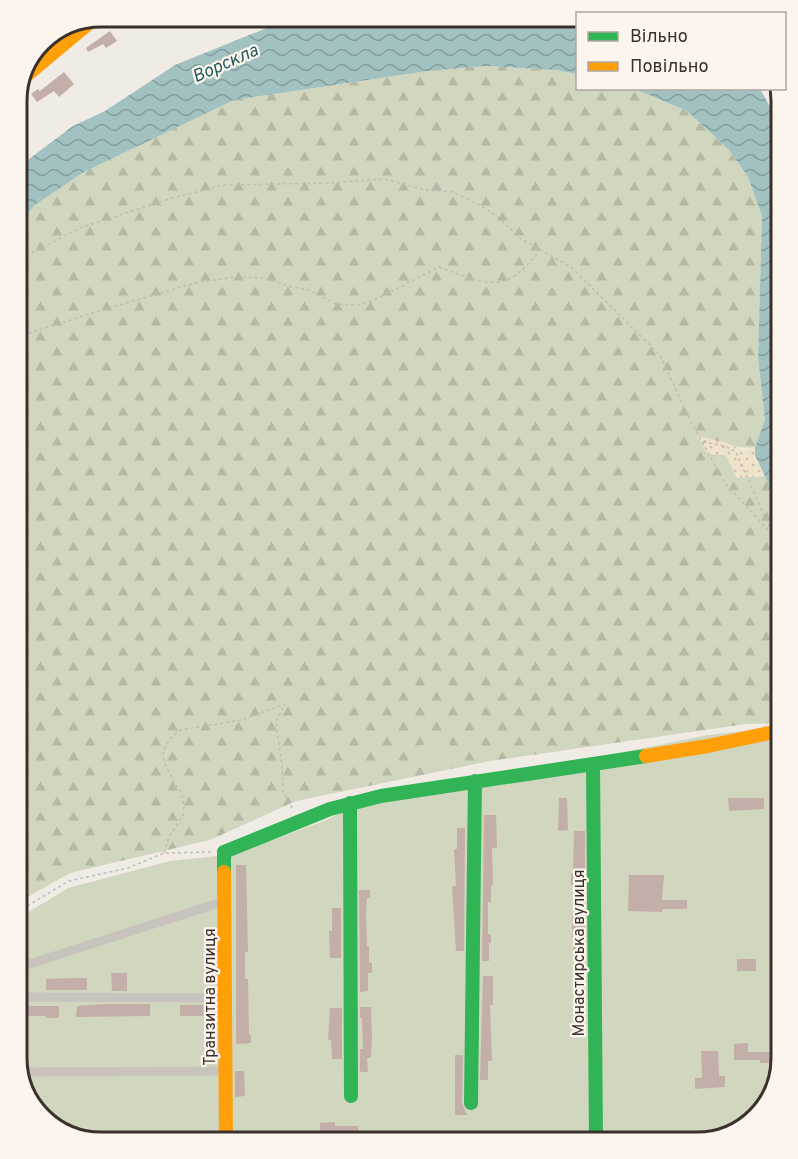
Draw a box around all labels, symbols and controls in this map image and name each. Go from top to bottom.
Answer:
legend [576,12,786,90]
text: Вільно [630,26,688,49]
water label: Ворскла [189,39,263,89]
text: Повільно [630,56,709,79]
street label: Монастирська вулиця [570,870,590,1036]
street label: Транзитна вулиця [201,928,221,1066]

